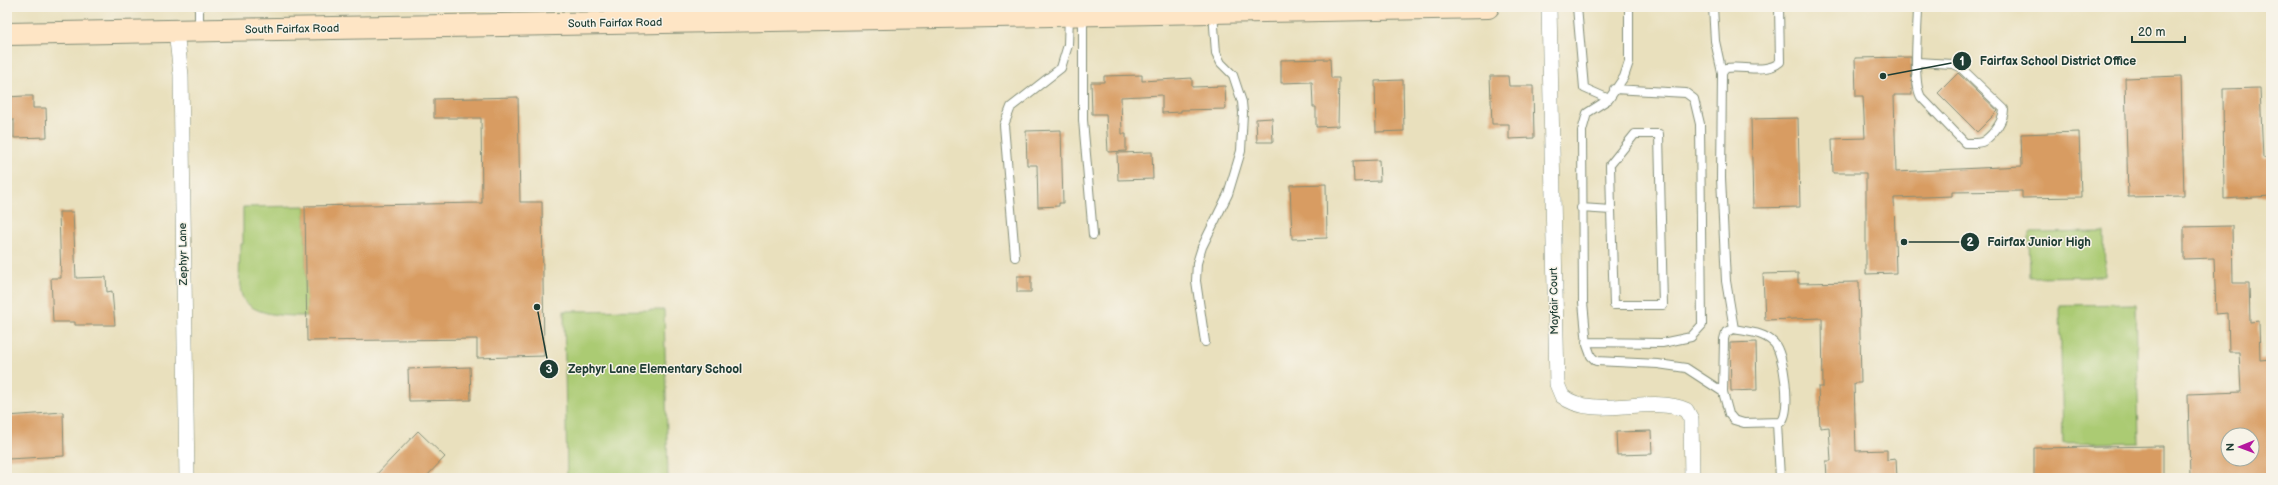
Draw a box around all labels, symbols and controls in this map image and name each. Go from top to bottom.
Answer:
street label: South Fairfax Road [568,16,662,30]
scale bar [2132,18,2185,44]
street label: South Fairfax Road [245,22,339,36]
text: 20 m [2138,25,2165,40]
callout: Fairfax School District Office [1952,49,2145,73]
text: 1 [1959,54,1965,69]
text: Fairfax School District Office [1980,54,2136,69]
street label: Zephyr Lane [176,222,190,286]
callout: Fairfax Junior High [1960,230,2099,254]
text: 2 [1966,235,1974,250]
text: Fairfax Junior High [1987,235,2091,250]
street label: Mayfair Court [1547,267,1561,335]
callout: Zephyr Lane Elementary School [539,357,750,381]
text: 3 [545,362,553,377]
text: Zephyr Lane Elementary School [568,362,742,377]
north arrow [2220,427,2260,467]
text: N [2224,443,2237,451]

